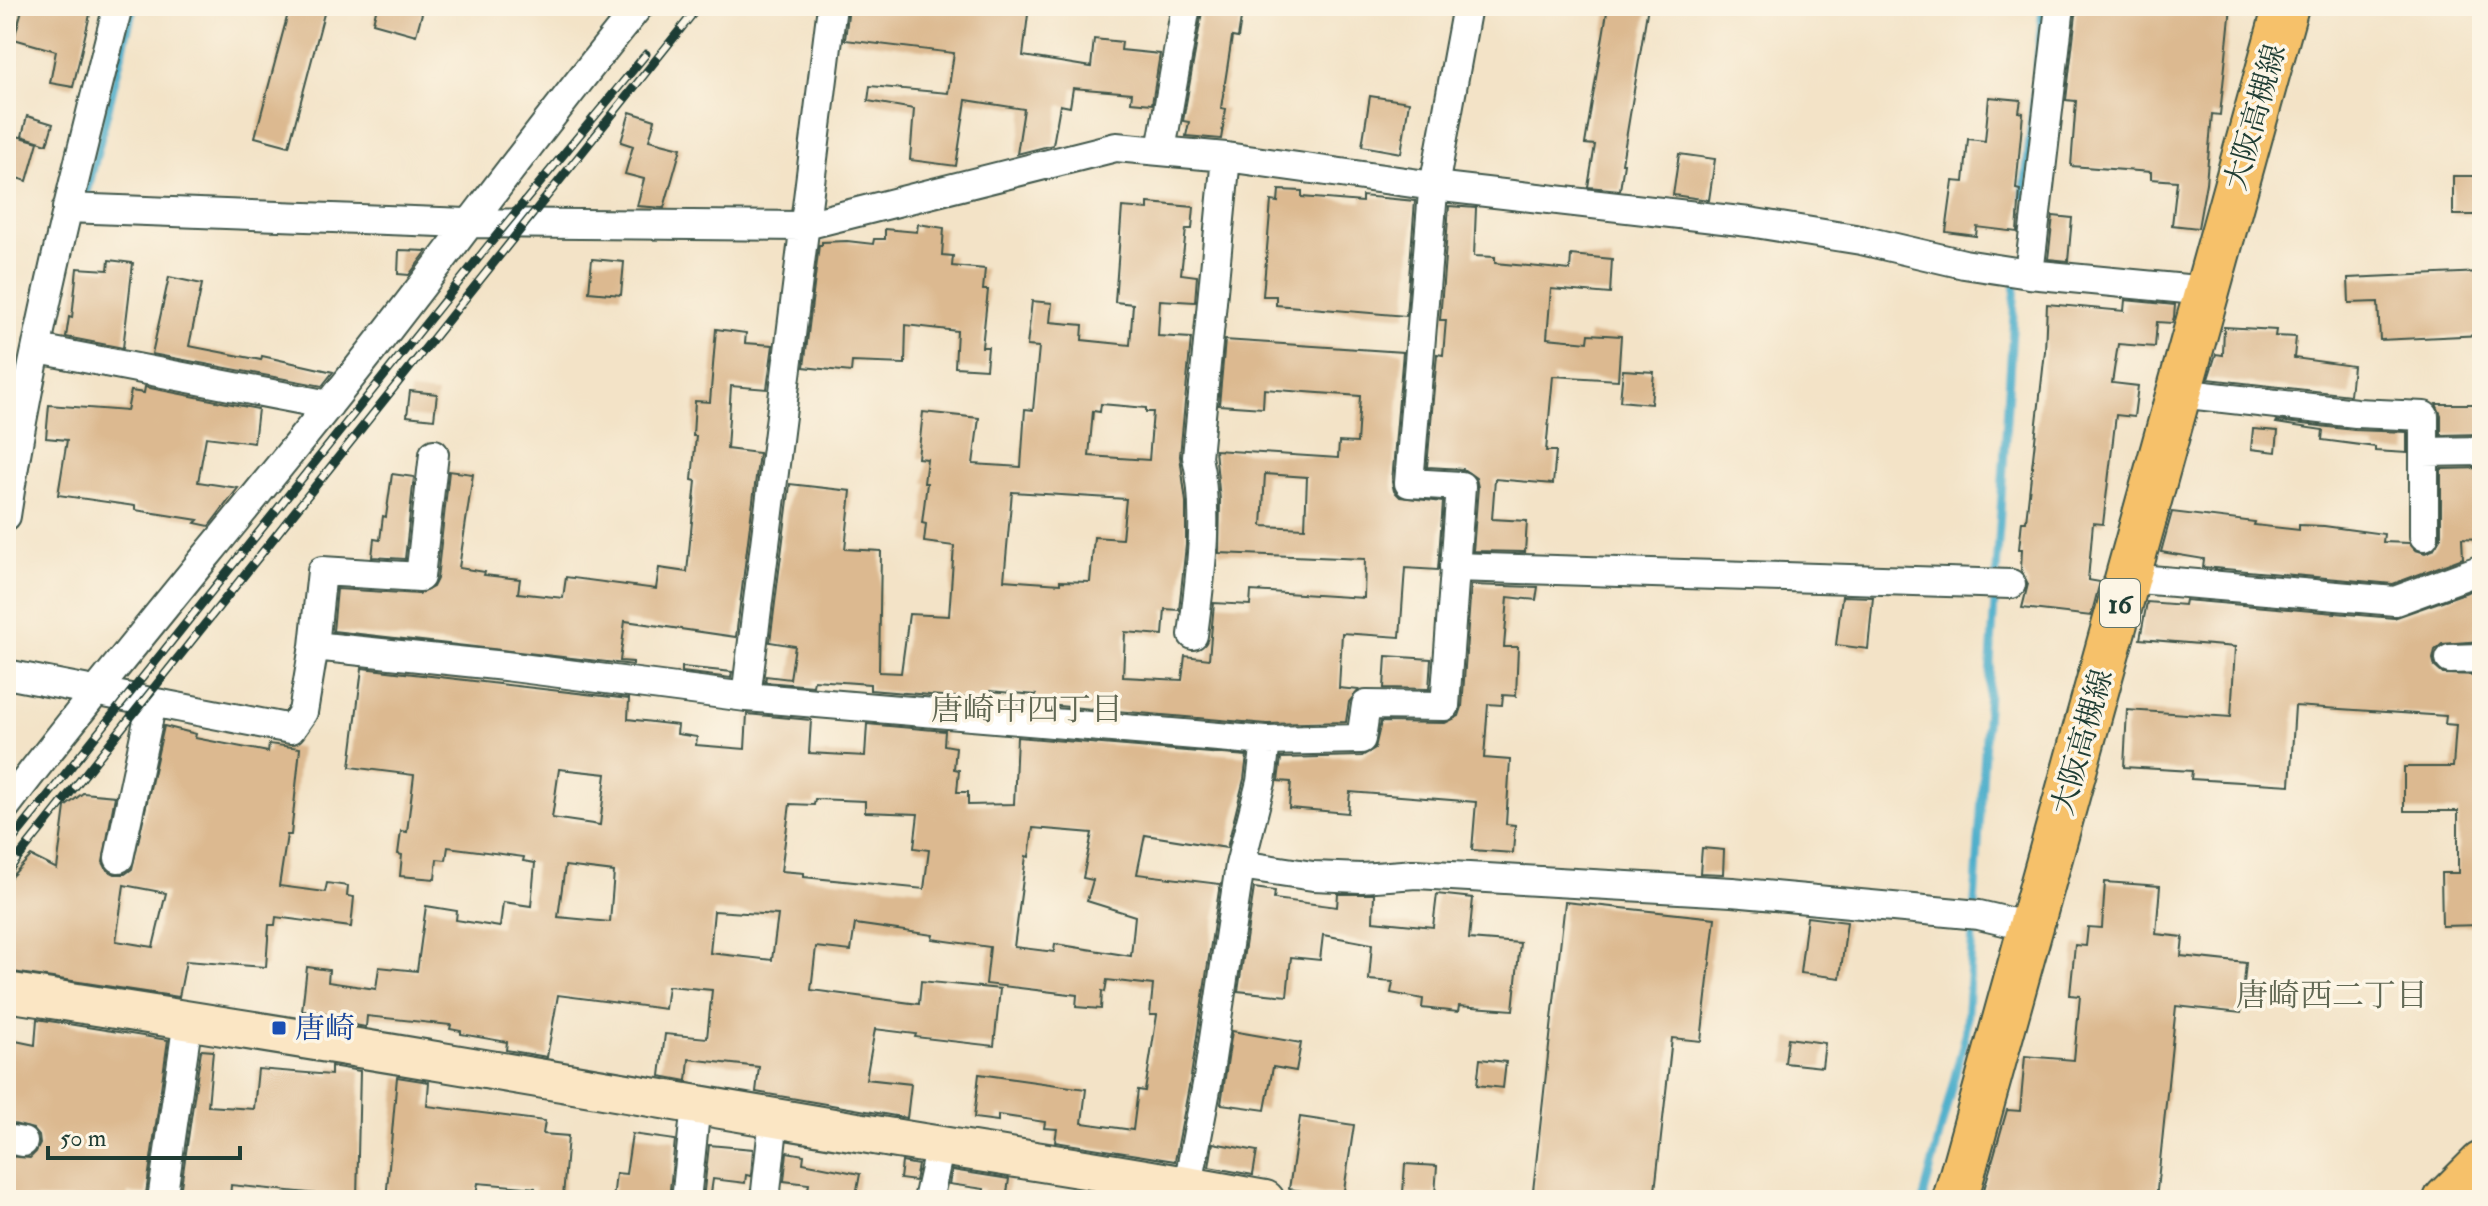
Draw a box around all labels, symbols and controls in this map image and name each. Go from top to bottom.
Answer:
street label: 大阪高槻線 [2217,40,2294,194]
road number: 16 [2100,579,2140,627]
street label: 大阪高槻線 [2044,665,2121,819]
district label: 唐崎中四丁目 [931,690,1123,730]
district label: 唐崎西二丁目 [2236,976,2428,1016]
place label: 唐崎 [295,1010,355,1047]
marker: 唐崎 [270,1019,288,1037]
scale bar [48,1110,240,1160]
text: 50 m [60,1123,107,1154]

